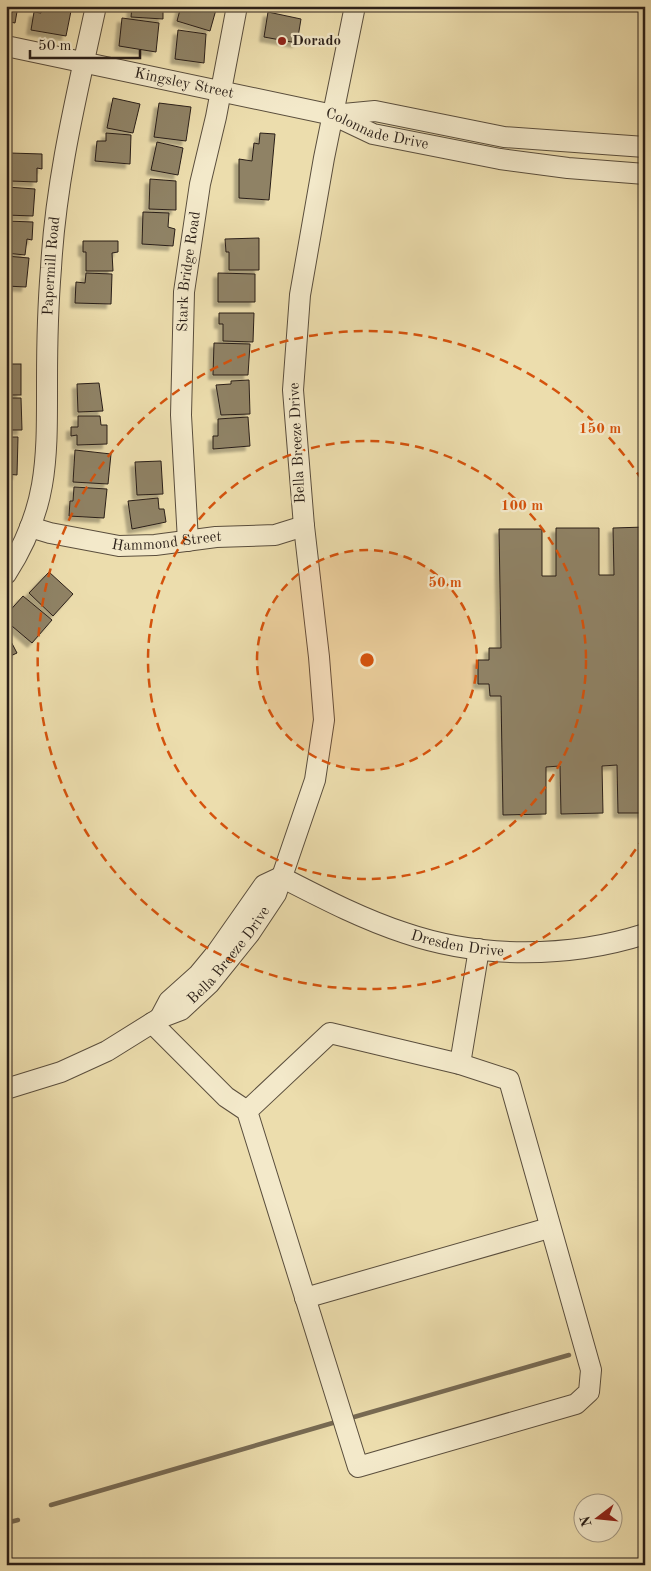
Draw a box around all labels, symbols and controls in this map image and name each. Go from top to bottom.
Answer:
scale bar [30,28,140,60]
place label: Dorado [292,34,341,49]
marker: Dorado [276,35,288,47]
text: 50 m [38,39,72,54]
street label: Kingsley Street [133,66,235,101]
street label: Colonnade Drive [325,106,430,152]
street label: Stark Bridge Road [176,210,203,332]
street label: Papermill Road [41,215,63,316]
street label: Bella Breeze Drive [287,382,309,504]
text: 150 m [579,422,621,437]
text: 100 m [501,499,543,514]
street label: Hammond Street [110,529,222,554]
text: 50 m [428,576,462,591]
centre of rings [358,651,376,669]
street label: Bella Breeze Drive [185,904,273,1007]
street label: Dresden Drive [409,928,505,959]
north arrow [574,1494,624,1544]
text: N [578,1514,595,1528]

